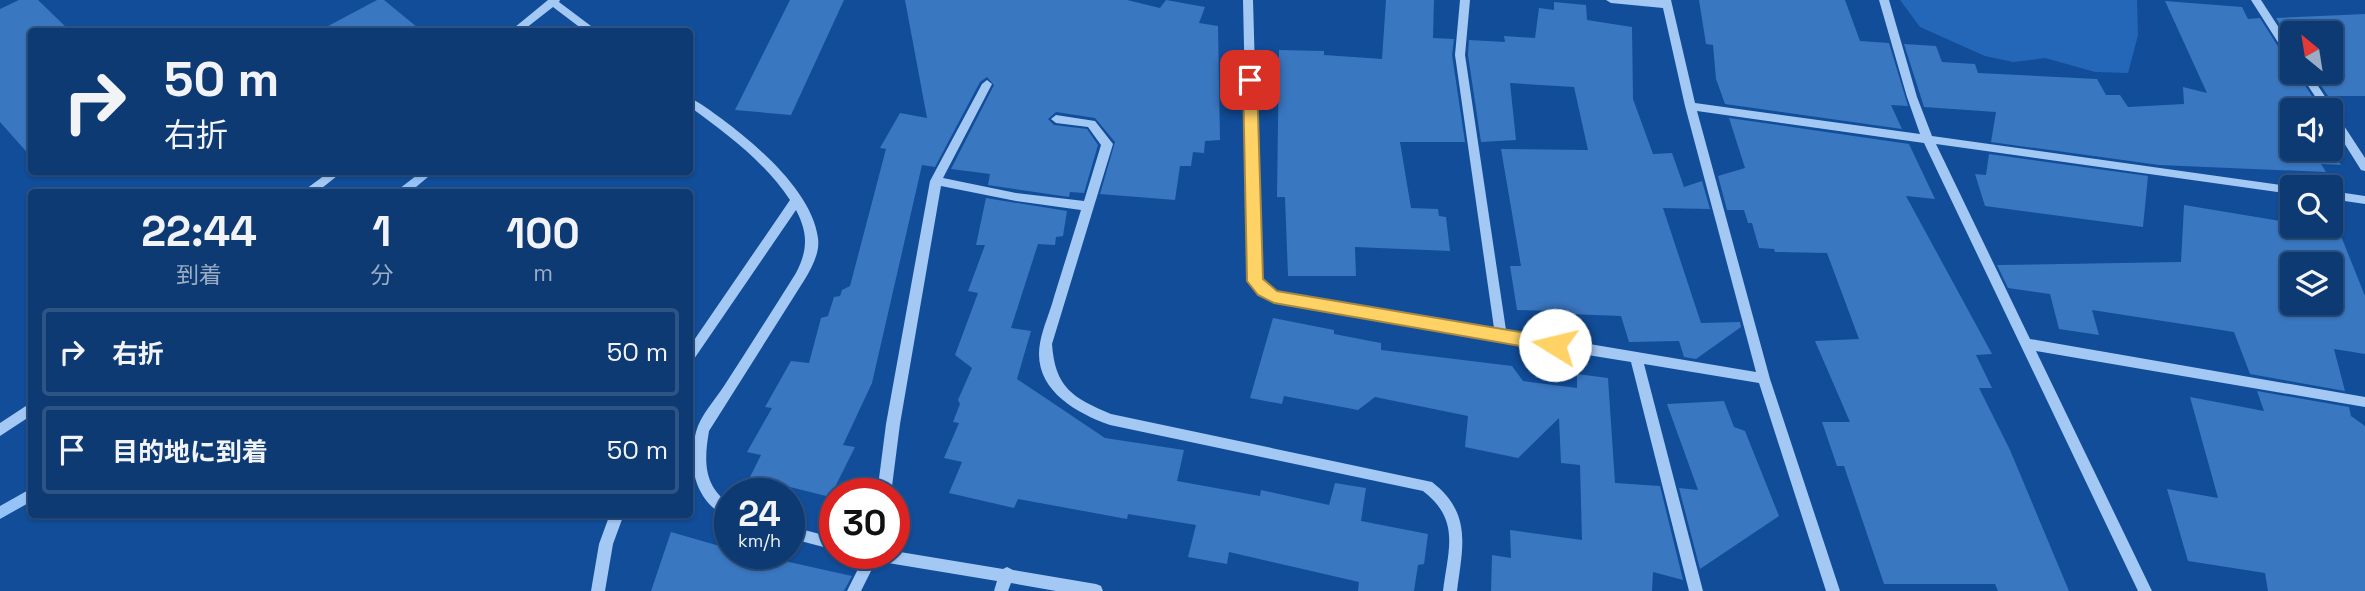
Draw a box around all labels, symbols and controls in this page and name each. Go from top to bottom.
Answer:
north arrow [2280,21,2343,84]
map controls [2280,21,2343,315]
text: 50 m [164,48,279,110]
pin [1220,50,1280,110]
icon: right [49,56,140,147]
icon: arrive [1231,61,1269,99]
button: sound [2280,98,2343,161]
text: 右折 [164,115,228,155]
button: search [2280,175,2343,238]
text: 22:44 [141,205,257,258]
text: 1 [372,205,391,258]
text: 100 [506,207,580,260]
button: layers [2280,252,2343,315]
text: m [533,258,553,288]
text: 到着 [176,260,222,290]
text: 分 [370,260,393,290]
position arrow [1518,308,1592,382]
icon: right [53,333,91,371]
text: 50 m [607,335,668,369]
text: 右折 [112,337,164,371]
icon: arrive [53,431,91,469]
text: 50 m [607,433,668,467]
text: 目的地に到着 [112,435,268,469]
speed limit sign: 30 [819,478,910,569]
text: 24 [738,492,781,536]
text: km/h [738,529,781,552]

